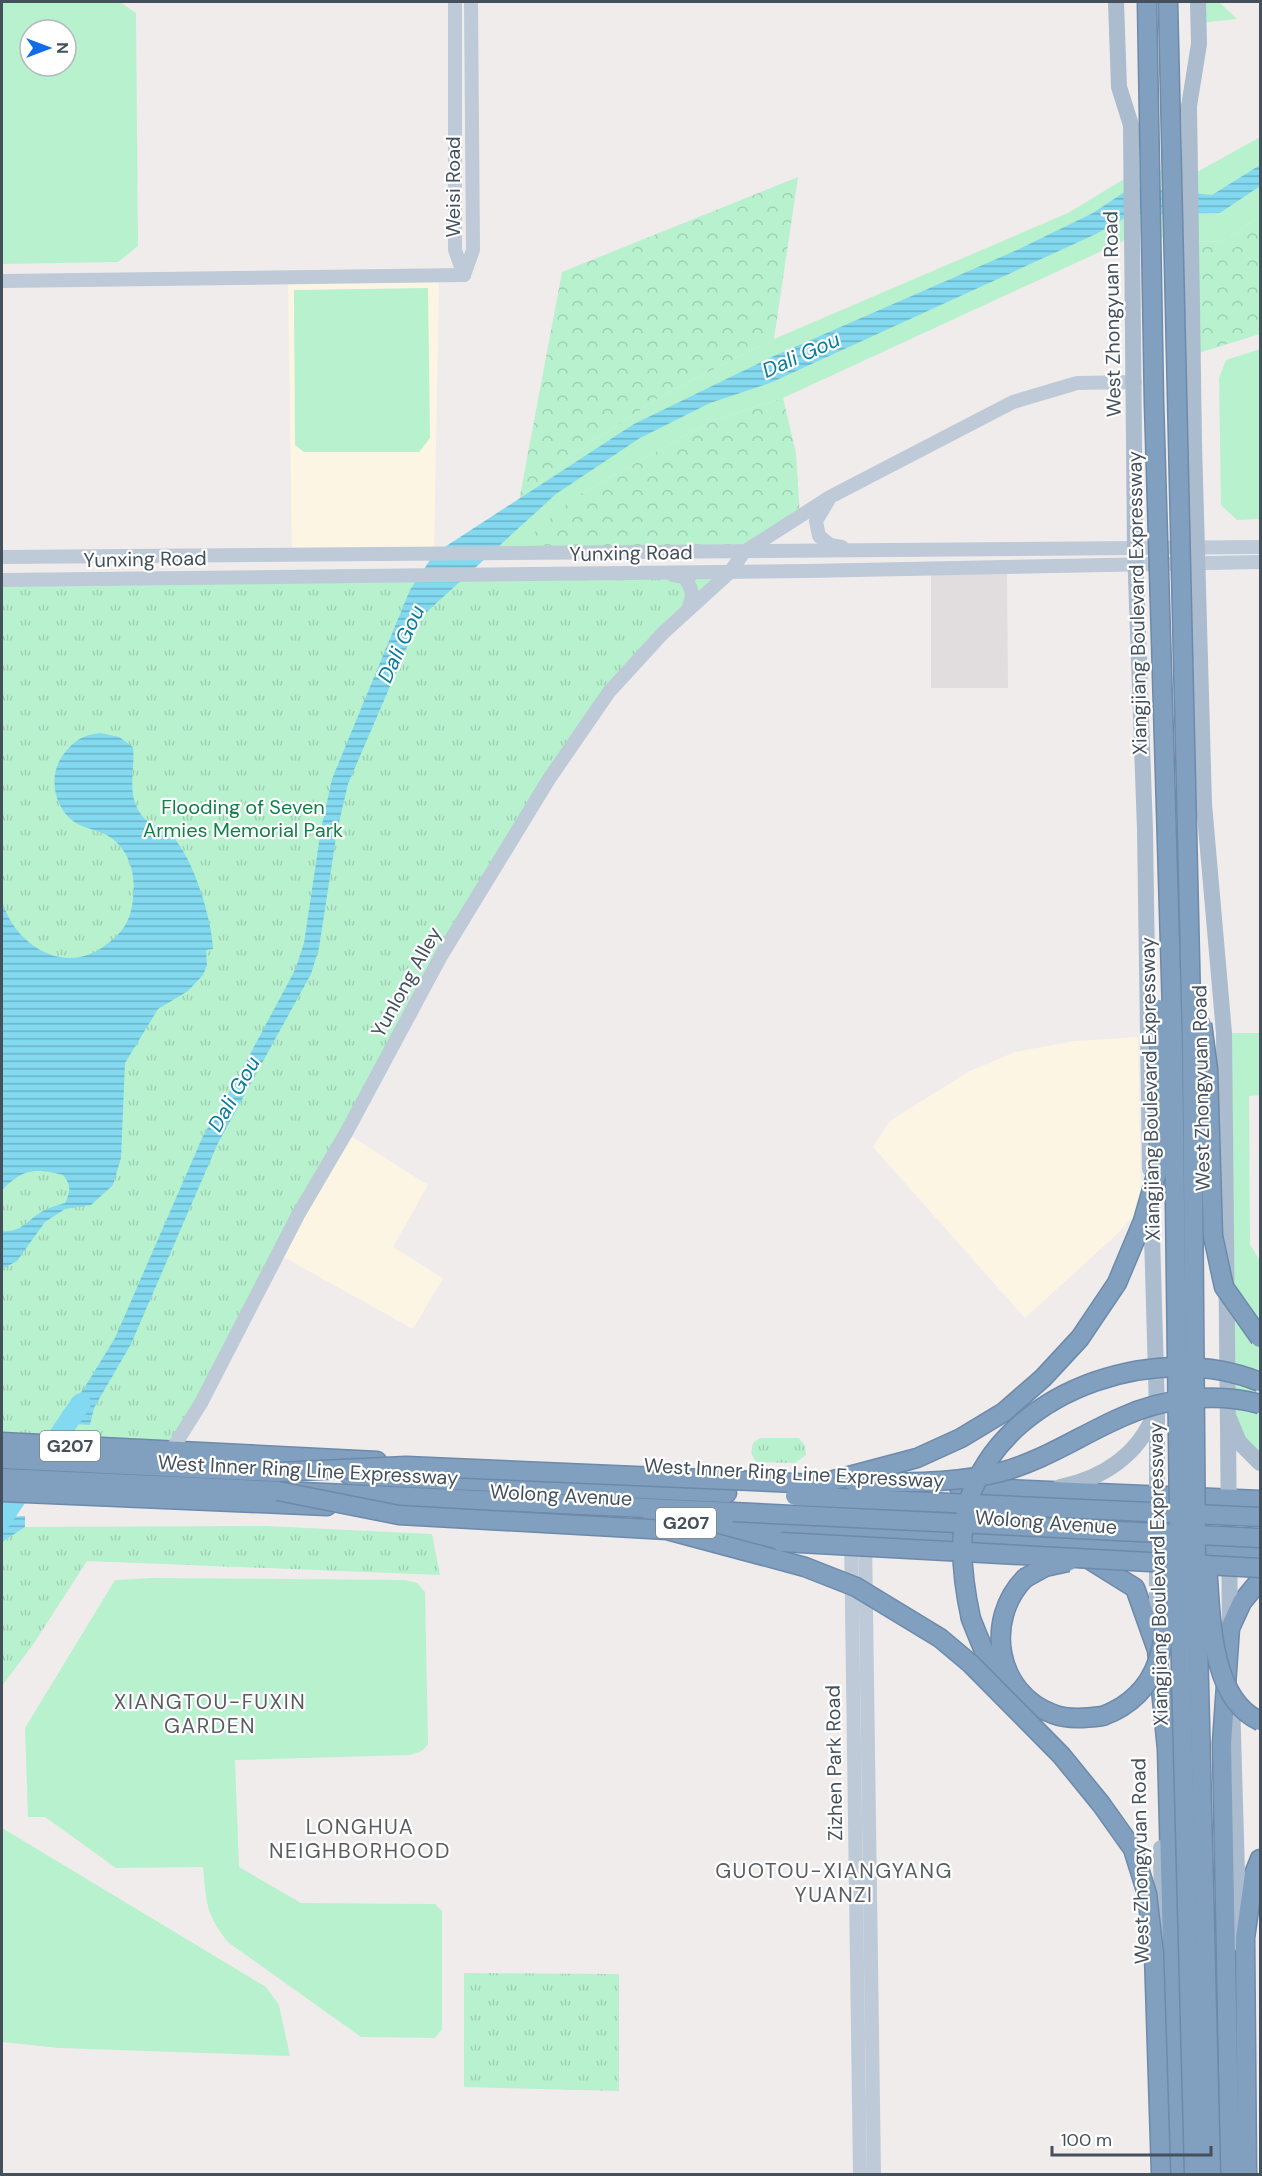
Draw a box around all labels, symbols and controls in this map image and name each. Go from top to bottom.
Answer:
north arrow [18,18,78,78]
text: N [52,42,73,54]
street label: Weisi Road [440,136,466,238]
street label: West Zhongyuan Road [1097,211,1127,417]
water label: Dali Gou [758,325,844,385]
street label: Xiangjiang Boulevard Expressway [1121,451,1153,755]
street label: Yunxing Road [569,539,693,567]
street label: Yunxing Road [83,545,207,573]
water label: Dali Gou [371,601,431,687]
park label: Flooding of Seven Armies Memorial Park [143,794,343,843]
street label: Yunlong Alley [365,922,447,1042]
street label: Xiangjiang Boulevard Expressway [1134,937,1166,1241]
street label: West Zhongyuan Road [1186,985,1216,1191]
water label: Dali Gou [201,1051,267,1137]
street label: Xiangjiang Boulevard Expressway [1142,1422,1174,1726]
road number: G207 [40,1431,100,1461]
street label: West Inner Ring Line Expressway [157,1449,459,1491]
street label: West Inner Ring Line Expressway [643,1452,945,1494]
street label: Wolong Avenue [489,1478,633,1512]
street label: Wolong Avenue [974,1504,1118,1540]
road number: G207 [656,1508,716,1538]
street label: Zizhen Park Road [820,1685,848,1841]
district label: XIANGTOU-FUXIN GARDEN [114,1688,306,1740]
street label: West Zhongyuan Road [1125,1758,1155,1964]
district label: LONGHUA NEIGHBORHOOD [269,1813,451,1865]
district label: GUOTOU-XIANGYANG YUANZI [715,1857,953,1909]
scale bar [1052,2119,1211,2157]
text: 100 m [1061,2128,1112,2152]

